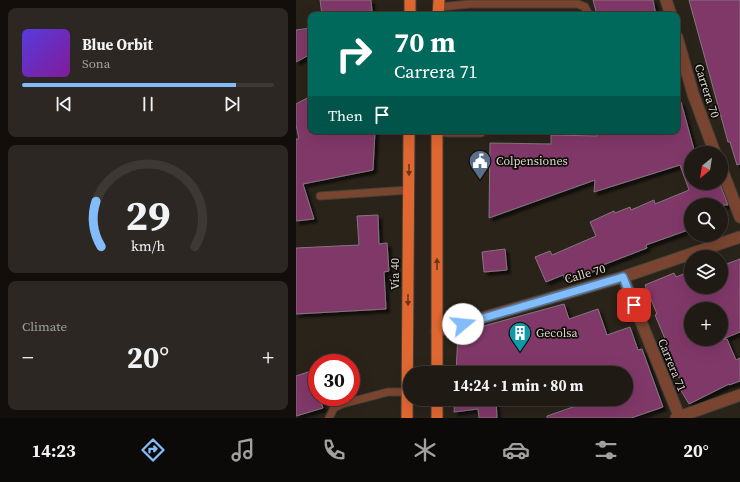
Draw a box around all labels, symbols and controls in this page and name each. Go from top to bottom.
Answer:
text: 70 m [394,23,456,61]
icon: right [328,28,380,80]
text: Blue Orbit [82,34,153,55]
text: Sona [82,55,110,72]
text: Carrera 71 [394,59,477,84]
street label: Carrera 70 [691,62,723,120]
icon: previous [53,93,75,115]
icon: pause [137,93,159,115]
icon: next [221,93,243,115]
icon: arrive [371,104,393,126]
text: Then [328,105,363,126]
north arrow [684,146,728,190]
map controls [684,146,728,346]
public building icon: Colpensiones [467,148,493,181]
place label: Colpensiones [496,153,568,169]
one-way arrow [406,164,412,177]
text: 29 [125,187,171,244]
button: search [684,198,728,242]
text: km/h [131,236,165,256]
button: layers [684,250,728,294]
one-way arrow [434,257,440,270]
street label: Vía 40 [387,258,403,290]
street label: Calle 70 [563,261,607,287]
pin [617,288,651,322]
one-way arrow [405,294,411,307]
icon: arrive [623,294,645,316]
button: + [684,302,728,346]
position arrow [442,303,484,345]
text: Climate [22,318,67,335]
building icon: Gecolsa [507,320,533,353]
place label: Gecolsa [536,325,578,341]
street label: Carrera 71 [654,336,690,394]
text: 20° [127,337,169,378]
text: − [22,342,34,372]
text: + [262,342,274,372]
speed limit sign: 30 [308,354,360,406]
text: 14:24 · 1 min · 80 m [453,375,583,396]
icon: directions [139,436,167,464]
icon: music [229,436,257,464]
icon: phone [320,436,348,464]
icon: climate [411,436,439,464]
icon: car [502,436,530,464]
icon: filters [592,436,620,464]
text: 14:23 [31,438,76,463]
text: 20° [683,438,709,463]

